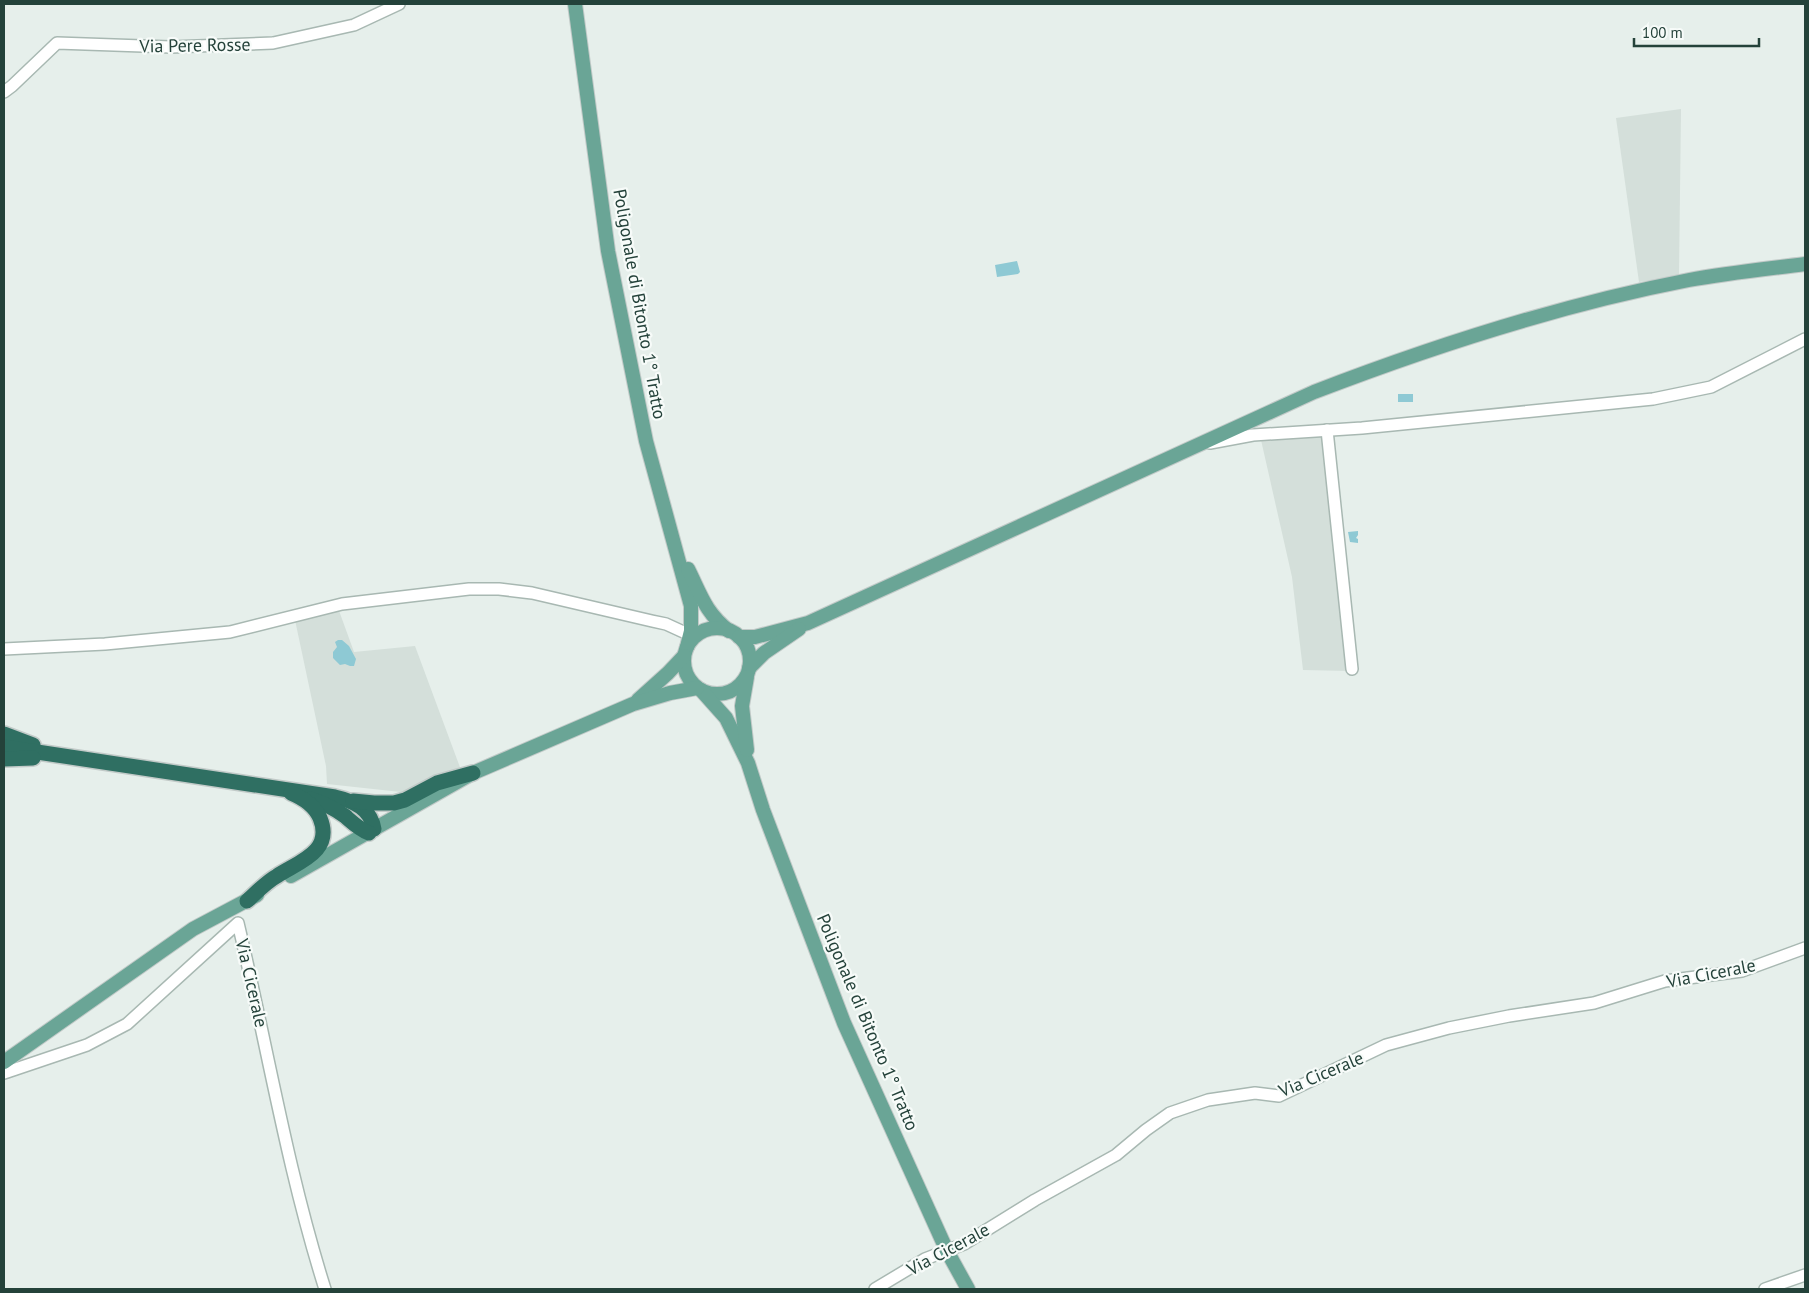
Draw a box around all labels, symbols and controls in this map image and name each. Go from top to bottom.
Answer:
scale bar [1634,15,1759,47]
text: 100 m [1642,23,1683,42]
street label: Via Pere Rosse [138,33,251,57]
street label: Poligonale di Bitonto 1° Tratto [608,187,672,421]
street label: Poligonale di Bitonto 1° Tratto [812,910,924,1134]
street label: Via Cicerale [230,936,273,1030]
street label: Via Cicerale [1664,953,1757,993]
street label: Via Cicerale [1274,1046,1367,1103]
street label: Via Cicerale [902,1218,993,1281]

